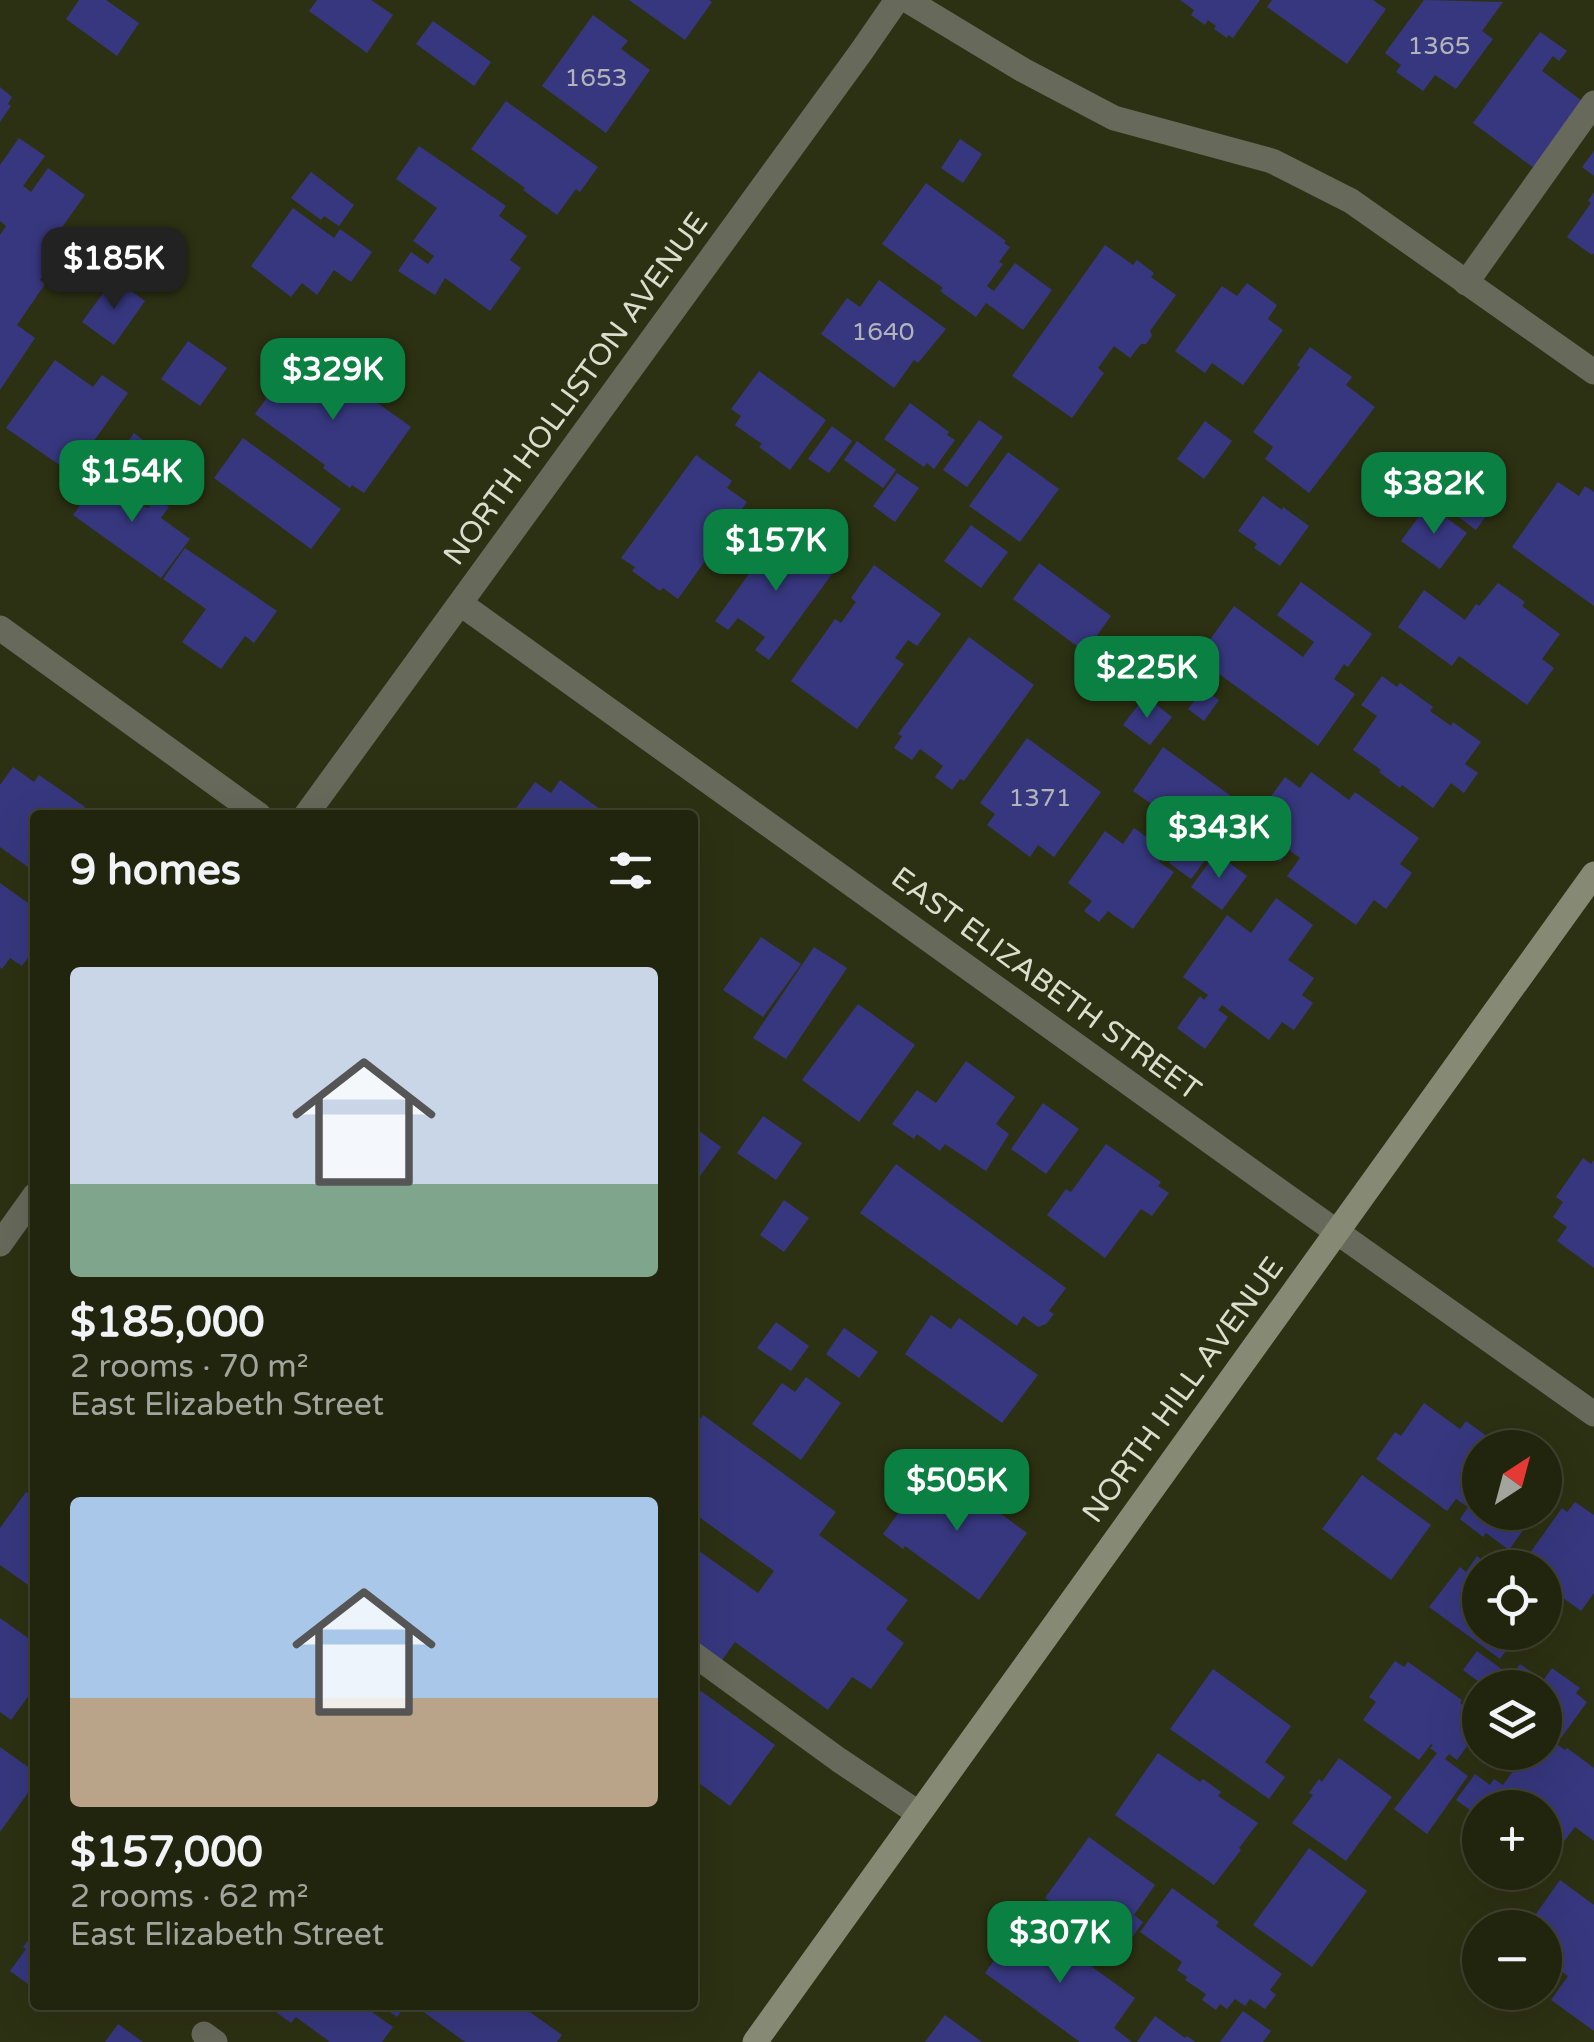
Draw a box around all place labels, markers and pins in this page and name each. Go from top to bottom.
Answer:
pin: $185K [44,227,184,312]
pin: $329K [263,338,403,423]
pin: $154K [62,440,202,525]
pin: $382K [1364,452,1504,537]
pin: $157K [706,509,846,594]
pin: $225K [1077,636,1217,721]
pin: $343K [1149,796,1289,881]
pin: $505K [887,1449,1027,1534]
pin: $307K [990,1901,1130,1986]

